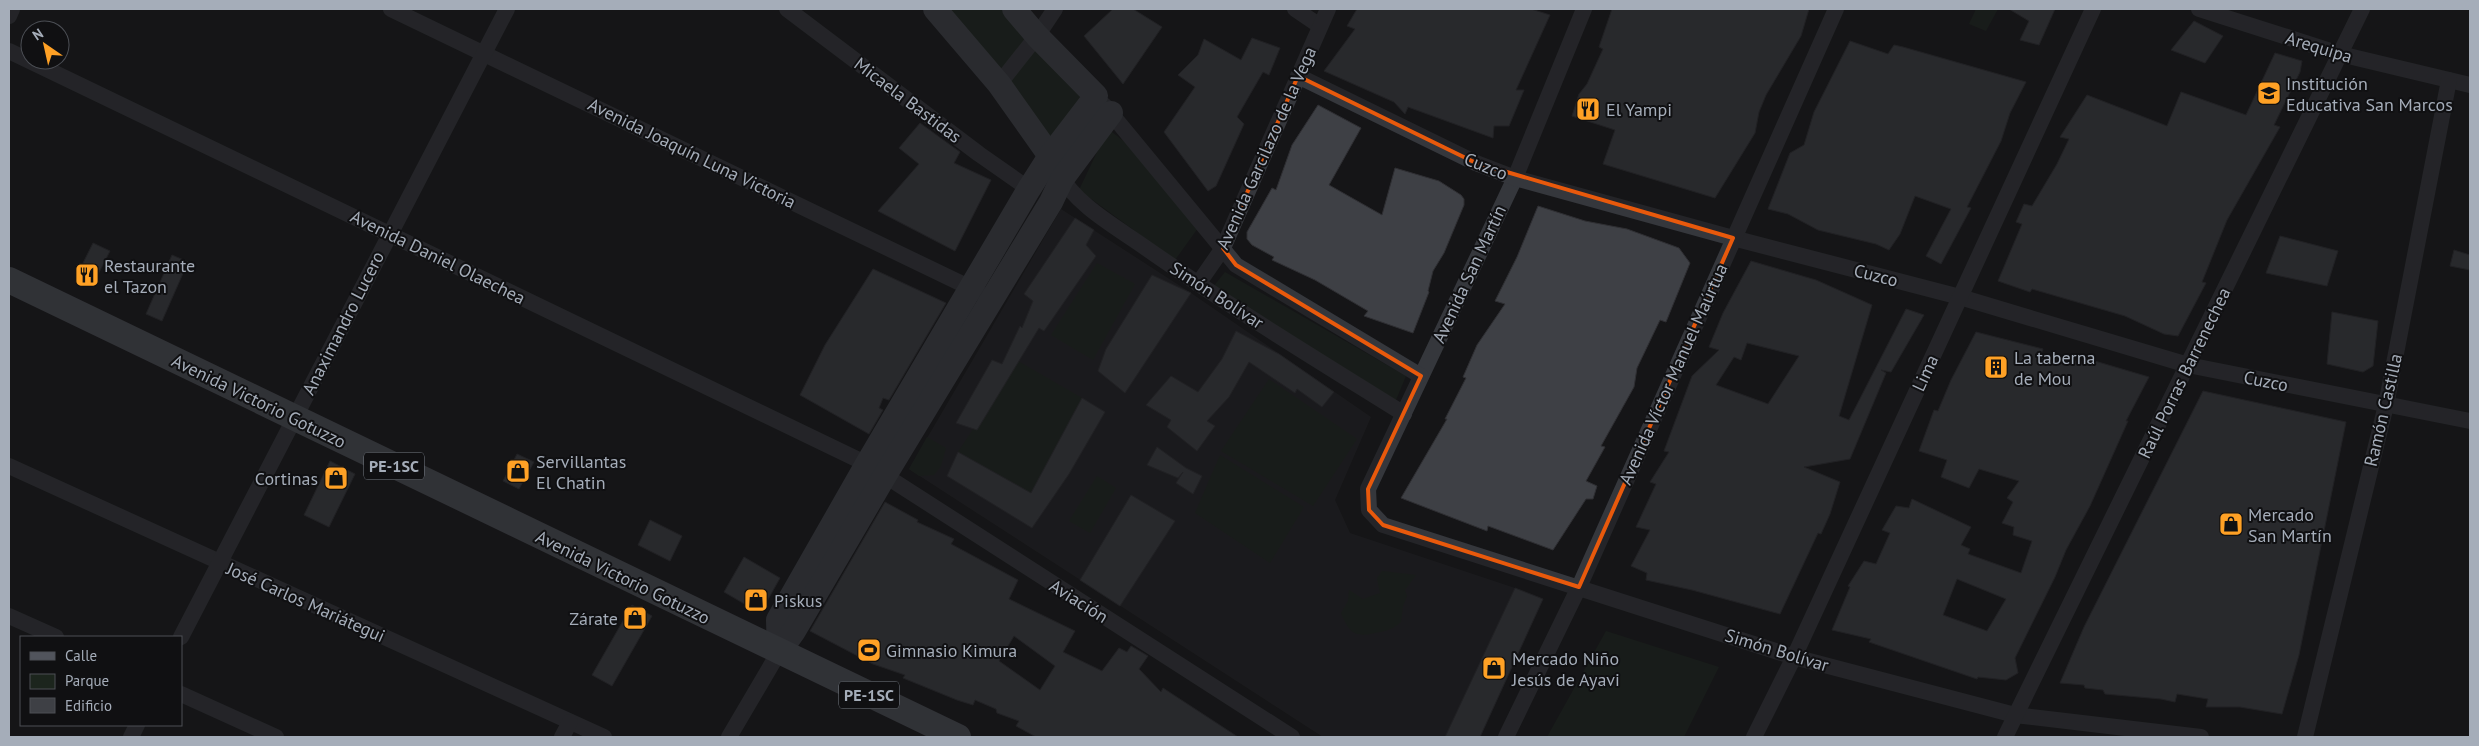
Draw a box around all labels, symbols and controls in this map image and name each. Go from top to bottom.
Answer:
north arrow [20,20,70,70]
text: N [29,24,47,44]
street label: Arequipa [2283,26,2355,68]
street label: Avenida Garcilazo de la Vega [1211,43,1321,253]
street label: Micaela Bastidas [850,52,966,148]
place label: Institución Educativa San Marcos [2286,72,2453,116]
school or university icon: Institución Educativa San Marcos [2256,80,2282,106]
street label: Avenida Joaquín Luna Victoria [584,93,800,213]
restaurant icon: El Yampi [1575,96,1601,122]
place label: El Yampi [1606,98,1672,121]
street label: Cuzco [1461,147,1511,185]
street label: Avenida San Martín [1427,201,1511,347]
street label: Avenida Daniel Olaechea [347,205,529,309]
street label: Anaximandro Lucero [297,247,389,399]
place label: Restaurante el Tazon [104,254,195,298]
street label: Simón Bolívar [1166,256,1268,334]
street label: Cuzco [1851,258,1901,292]
street label: Avenida Víctor Manuel Maúrtua [1614,260,1732,488]
restaurant icon: Restaurante el Tazon [74,262,100,288]
street label: Raúl Porras Barrenechea [2133,284,2235,462]
place label: La taberna de Mou [2014,346,2095,390]
street label: Avenida Victorio Gotuzzo [168,349,350,453]
street label: Lima [1907,351,1943,395]
street label: Ramón Castilla [2359,351,2407,469]
building icon: La taberna de Mou [1983,354,2009,380]
street label: Cuzco [2242,365,2290,397]
place label: Servillantas El Chatin [536,450,626,494]
road number: PE-1SC [364,452,424,480]
shop icon: Servillantas El Chatin [505,458,531,484]
shop icon: Cortinas [323,465,349,491]
place label: Cortinas [255,467,318,490]
place label: Mercado San Martín [2248,503,2332,547]
shop icon: Mercado San Martín [2218,511,2244,537]
street label: Avenida Victorio Gotuzzo [532,525,714,629]
street label: José Carlos Mariátegui [222,556,389,647]
street label: Aviación [1045,574,1113,628]
shop icon: Piskus [743,587,769,613]
place label: Piskus [774,589,822,612]
shop icon: Zárate [622,605,648,631]
place label: Zárate [569,607,618,630]
street label: Simón Bolívar [1722,623,1832,677]
legend [20,636,182,726]
sports icon: Gimnasio Kimura [856,637,882,663]
place label: Gimnasio Kimura [886,639,1017,662]
text: Calle [65,646,97,665]
place label: Mercado Niño Jesús de Ayavi [1511,647,1620,691]
shop icon: Mercado Niño Jesús de Ayavi [1481,655,1507,681]
text: Parque [65,671,109,690]
road number: PE-1SC [839,682,899,708]
text: Edificio [65,696,112,715]

